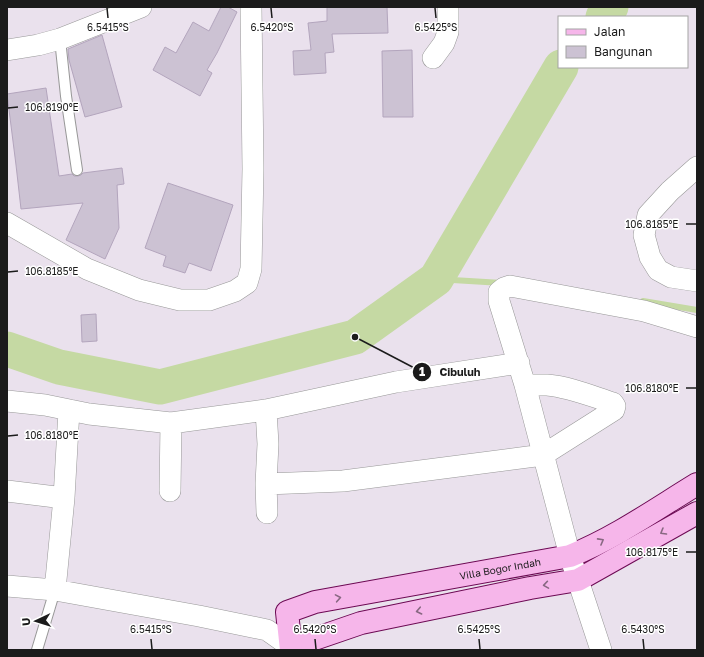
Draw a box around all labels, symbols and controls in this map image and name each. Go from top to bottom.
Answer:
legend [558,16,688,68]
text: 6.5415°S [87,21,129,33]
text: 6.5420°S [250,21,294,33]
text: 6.5425°S [415,21,457,33]
text: Jalan [594,24,625,39]
text: Bangunan [594,44,652,59]
text: 106.8190°E [25,101,79,113]
text: 106.8185°E [626,218,678,230]
text: 106.8185°E [26,265,78,277]
callout: Cibuluh [412,360,489,383]
text: 1 [419,364,425,379]
text: Cibuluh [439,365,481,378]
text: 106.8180°E [625,382,679,394]
text: 106.8180°E [25,429,79,441]
one-way arrow [660,528,667,535]
one-way arrow [597,539,604,546]
text: 106.8175°E [626,546,678,558]
street label: Villa Bogor Indah [458,555,542,582]
one-way arrow [543,580,549,589]
one-way arrow [335,594,341,602]
north arrow [16,601,56,641]
one-way arrow [416,606,422,615]
text: U [19,617,32,626]
text: 6.5415°S [130,623,172,635]
text: 6.5420°S [293,623,337,635]
text: 6.5425°S [458,623,500,635]
text: 6.5430°S [621,623,665,635]

